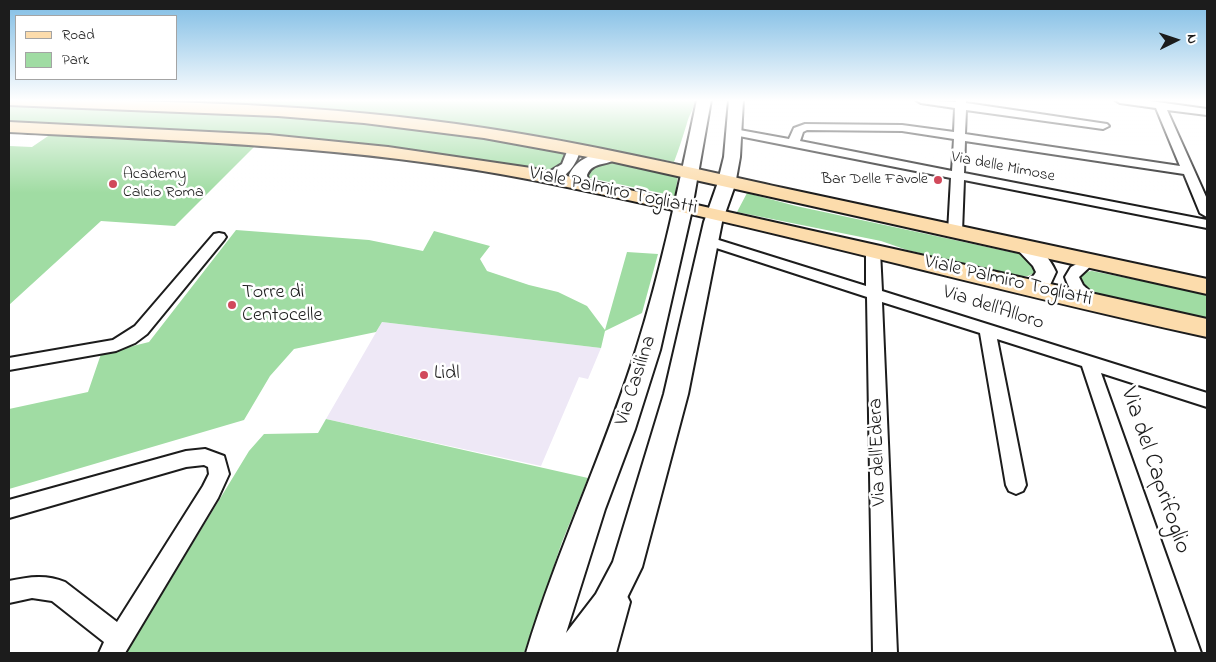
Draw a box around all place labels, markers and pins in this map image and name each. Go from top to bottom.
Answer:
place label: Academy Calcio Roma [123,165,204,203]
place label: Bar Delle Favole [821,170,928,190]
marker: Bar Delle Favole [932,174,944,186]
marker: Academy Calcio Roma [107,178,119,190]
place label: Torre di Centocelle [242,282,322,329]
marker: Torre di Centocelle [226,299,238,311]
place label: Lidl [434,363,460,387]
marker: Lidl [418,369,430,381]

